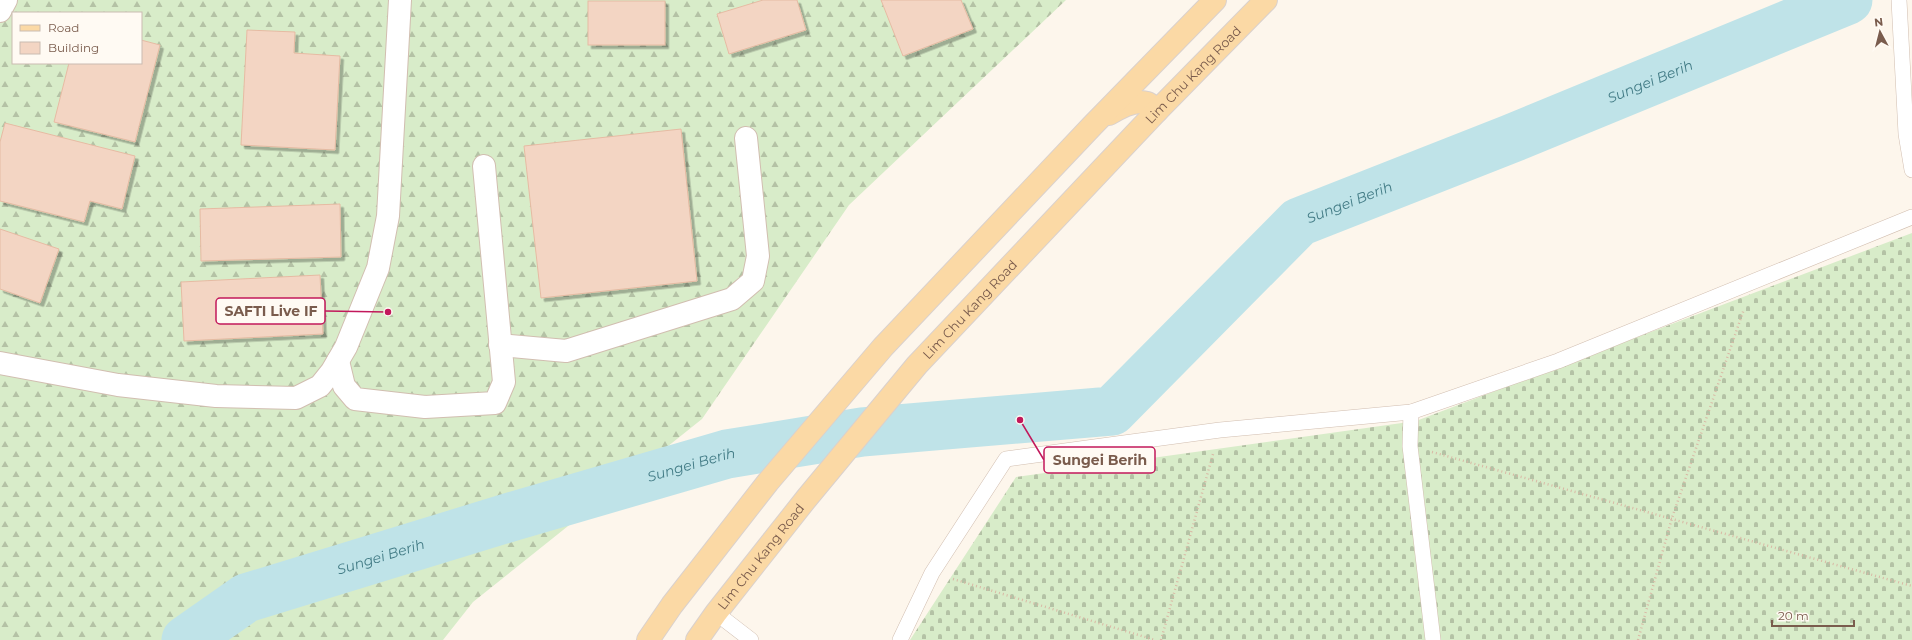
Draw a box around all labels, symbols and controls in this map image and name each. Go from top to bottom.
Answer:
legend [12,12,142,64]
north arrow [1860,12,1900,52]
text: N [1874,15,1884,30]
text: Road [48,20,79,35]
street label: Lim Chu Kang Road [1142,22,1244,127]
text: Building [48,40,99,55]
water label: Sungei Berih [1605,56,1695,107]
water label: Sungei Berih [1304,177,1395,227]
street label: Lim Chu Kang Road [919,256,1020,362]
callout: SAFTI Live IF [216,298,325,324]
text: SAFTI Live IF [224,302,318,320]
water label: Sungei Berih [645,444,736,486]
callout: Sungei Berih [1044,447,1155,473]
text: Sungei Berih [1053,451,1147,469]
street label: Lim Chu Kang Road [714,500,807,613]
water label: Sungei Berih [335,535,427,579]
scale bar [1772,602,1854,628]
text: 20 m [1778,608,1809,623]

